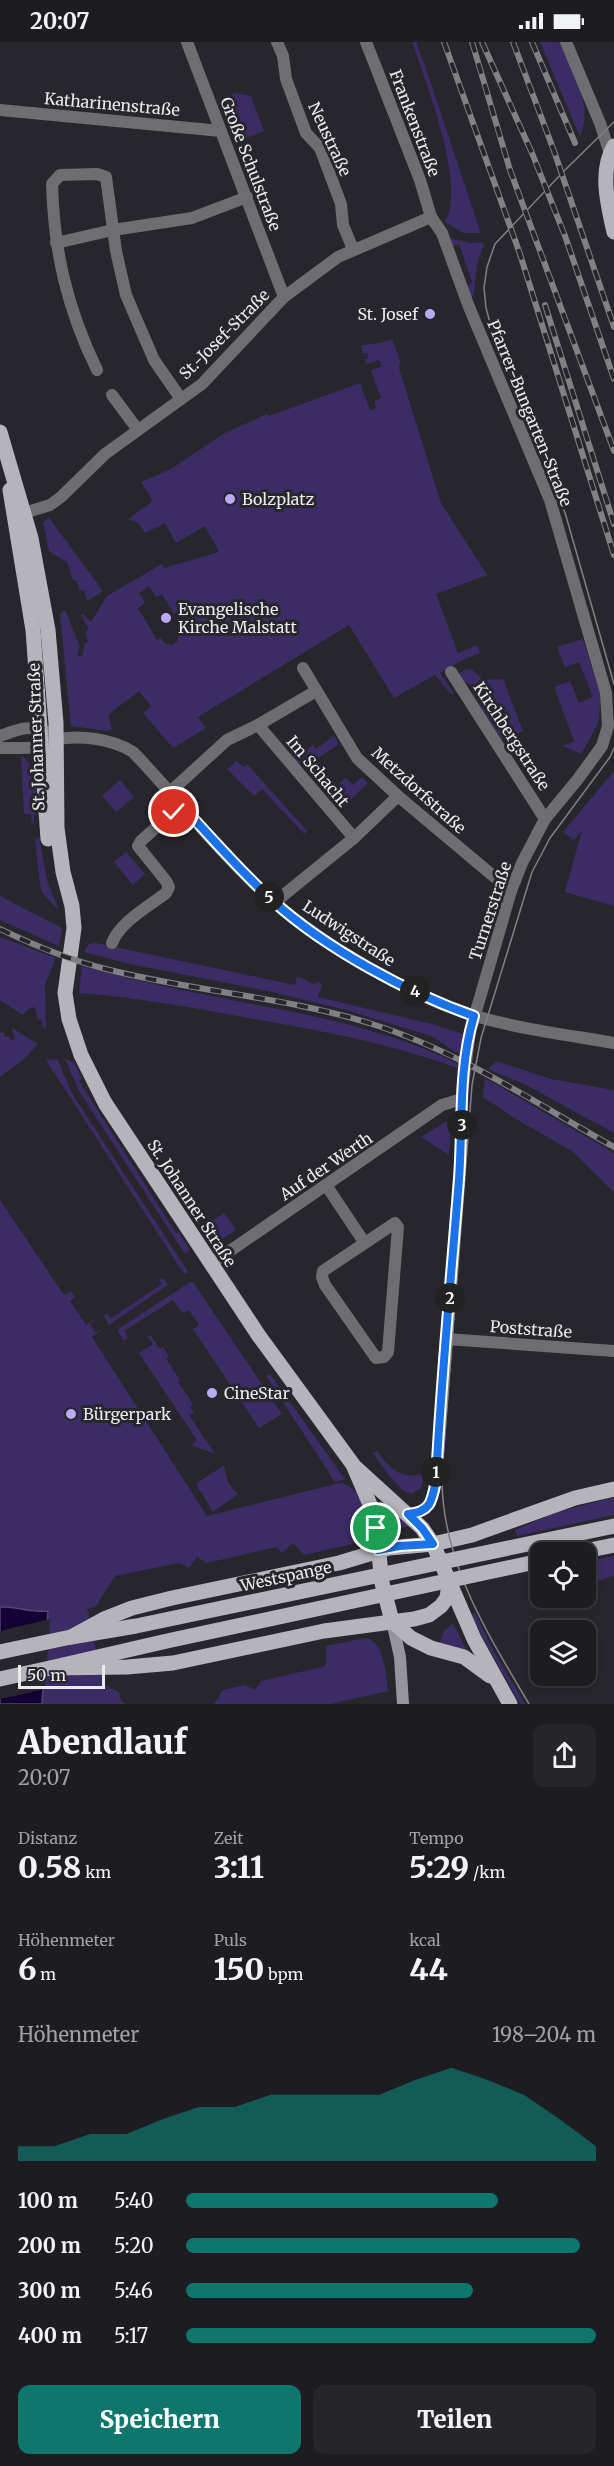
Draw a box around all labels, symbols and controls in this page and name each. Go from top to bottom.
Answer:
text: 20:07 [30,7,90,35]
street label: Frankenstraße [385,67,445,179]
street label: Katharinenstraße [43,88,181,120]
street label: Große Schulstraße [216,94,286,234]
street label: Neustraße [304,99,356,179]
street label: St.-Josef-Straße [175,285,273,383]
place label: St. Josef [357,304,419,324]
marker: St. Josef [423,307,437,321]
street label: Pfarrer-Bungarten-Straße [483,317,577,509]
place label: Bolzplatz [242,489,314,509]
marker: Bolzplatz [223,492,237,506]
place label: Evangelische Kirche Malstatt [178,599,298,637]
marker: Evangelische Kirche Malstatt [159,611,173,625]
street label: St. Johanner Straße [23,663,49,811]
street label: Kirchbergstraße [469,678,555,794]
street label: Im Schacht [283,731,354,811]
street label: Metzdorfstraße [368,742,470,838]
pin [148,786,199,837]
icon: check [157,795,190,828]
street label: Turnerstraße [465,859,515,963]
pin: 5 [254,882,284,912]
text: 5 [264,887,274,907]
street label: Ludwigstraße [299,896,399,970]
pin: 4 [400,976,430,1006]
text: 4 [410,981,420,1001]
pin: 3 [447,1110,477,1140]
text: 3 [457,1115,467,1135]
street label: Auf der Werth [275,1127,376,1205]
street label: St. Johanner Straße [143,1135,241,1271]
pin: 2 [435,1283,465,1313]
text: 2 [445,1288,455,1308]
street label: Poststraße [489,1316,573,1342]
place label: CineStar [224,1383,290,1403]
marker: CineStar [205,1386,219,1400]
place label: Bürgerpark [83,1404,172,1424]
marker: Bürgerpark [64,1407,78,1421]
pin: 1 [421,1457,451,1487]
text: 1 [432,1462,440,1482]
pin [350,1502,401,1553]
icon: arrive [359,1511,392,1544]
map controls [530,1542,596,1686]
button: locate [530,1542,596,1608]
street label: Westspange [238,1557,333,1596]
button: layers [530,1620,596,1686]
scale bar [18,1662,105,1690]
text: 50 m [27,1665,66,1685]
text: Abendlauf [18,1722,187,1763]
button: share [533,1724,596,1787]
text: 20:07 [18,1765,70,1790]
text: Distanz [18,1828,77,1848]
text: Zeit [214,1828,244,1848]
text: Tempo [409,1828,463,1848]
text: 0.58 [18,1848,81,1886]
text: 3:11 [214,1848,264,1886]
text: 5:29 [409,1848,469,1886]
text: km [81,1862,111,1882]
text: /km [469,1862,505,1882]
text: Höhenmeter [18,1930,115,1950]
text: Puls [214,1930,247,1950]
text: kcal [409,1930,441,1950]
text: 6 [18,1950,37,1988]
text: 150 [214,1950,264,1988]
text: 44 [409,1950,448,1988]
text: m [37,1964,56,1984]
text: bpm [264,1964,303,1984]
text: Höhenmeter [18,2022,139,2047]
text: 198–204 m [492,2022,596,2047]
text: 100 m [18,2188,78,2213]
text: 5:40 [114,2188,154,2213]
text: 200 m [18,2233,81,2258]
text: 5:20 [114,2233,154,2258]
text: 300 m [18,2278,81,2303]
text: 5:46 [114,2278,153,2303]
text: 400 m [18,2323,82,2348]
text: 5:17 [114,2323,148,2348]
button: Speichern [18,2385,301,2454]
button: Teilen [313,2385,596,2454]

